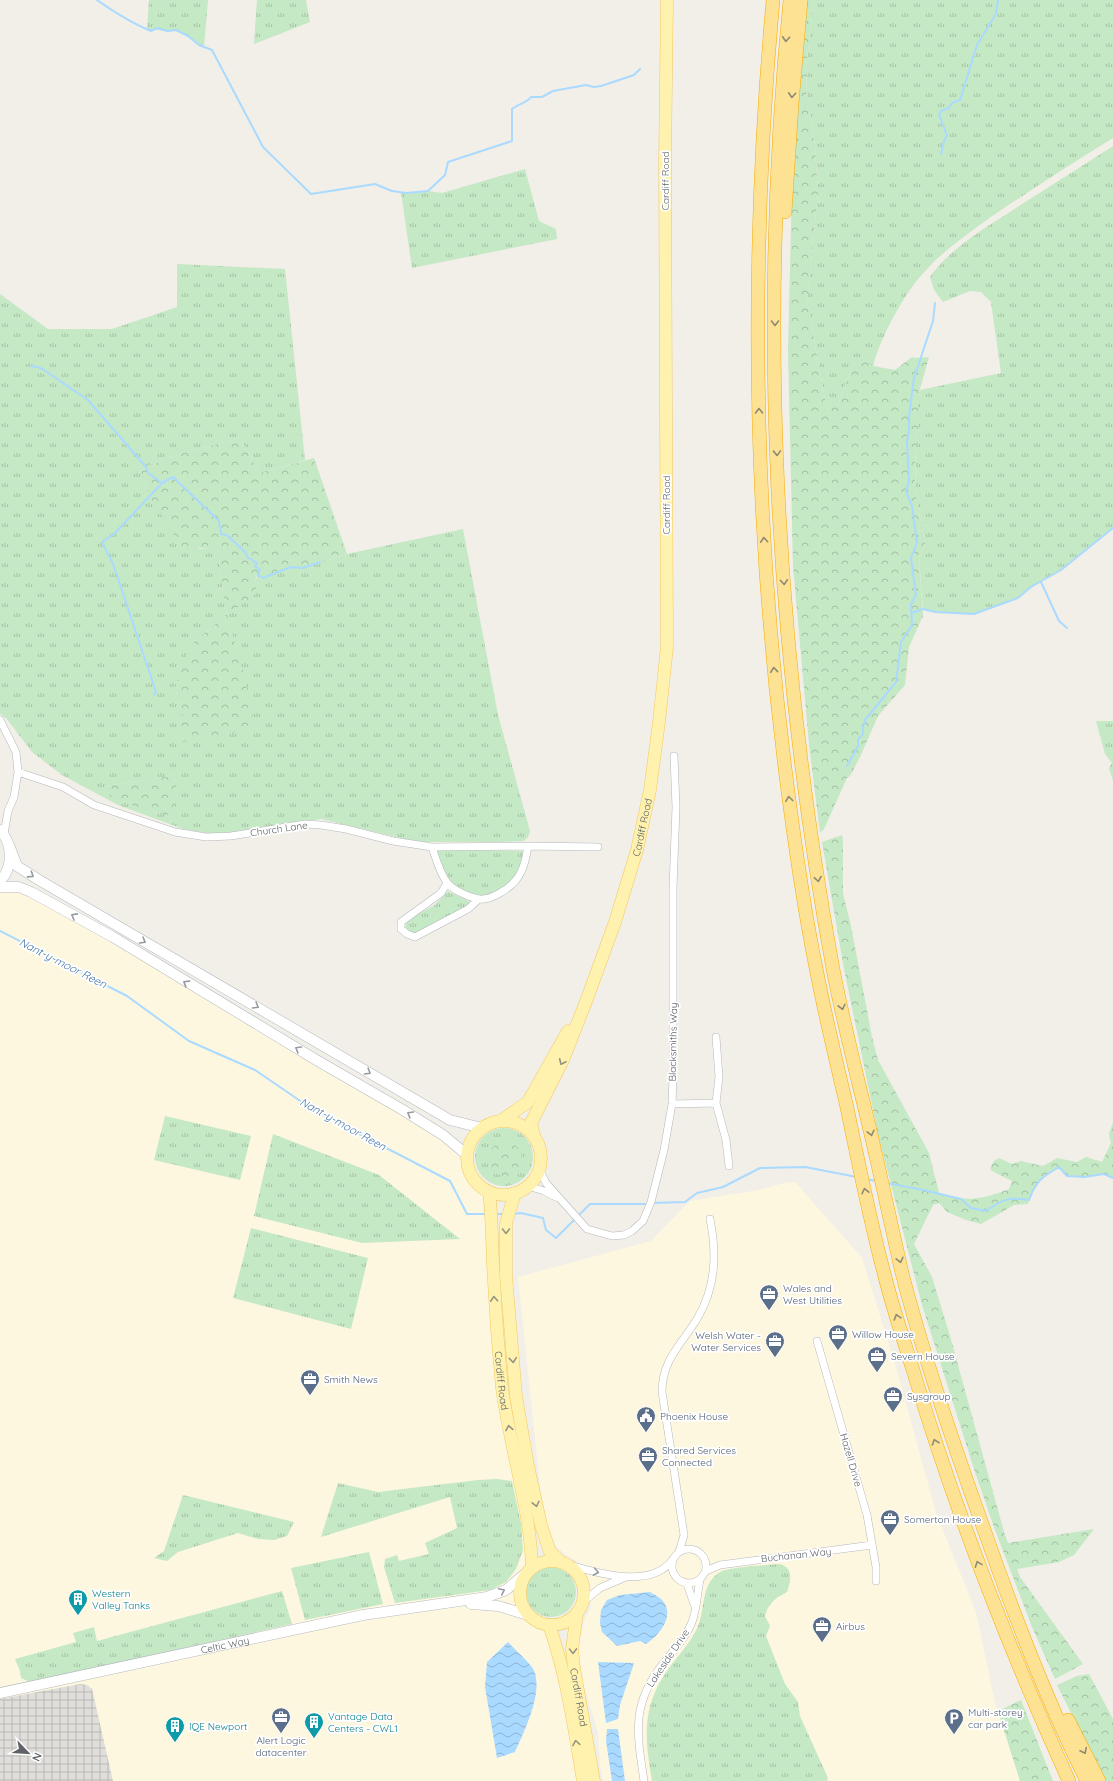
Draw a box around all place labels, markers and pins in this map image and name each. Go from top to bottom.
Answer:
place label: Wales and West Utilities [783,1282,842,1307]
office icon: Wales and West Utilities [758,1283,780,1311]
office icon: Willow House [827,1323,849,1351]
place label: Willow House [852,1328,914,1341]
place label: Welsh Water - Water Services [691,1329,761,1354]
office icon: Welsh Water - Water Services [764,1330,786,1358]
office icon: Severn House [866,1345,888,1373]
place label: Severn House [891,1350,955,1363]
office icon: Smith News [299,1368,321,1396]
place label: Smith News [324,1373,378,1386]
office icon: Sysgroup [882,1385,904,1413]
place label: Sysgroup [907,1390,951,1403]
public building icon: Phoenix House [635,1405,657,1433]
place label: Phoenix House [660,1410,728,1423]
place label: Shared Services Connected [662,1444,736,1469]
office icon: Shared Services Connected [637,1445,659,1473]
office icon: Somerton House [879,1508,901,1536]
place label: Somerton House [904,1513,982,1526]
place label: Western Valley Tanks [92,1587,150,1612]
building icon: Western Valley Tanks [67,1588,89,1616]
office icon: Airbus [811,1615,833,1643]
place label: Airbus [836,1620,865,1633]
office icon: Alert Logic datacenter [270,1706,292,1734]
place label: Multi-storey car park [968,1706,1023,1731]
parking icon: Multi-storey car park [943,1707,965,1735]
place label: Vantage Data Centers - CWL1 [328,1710,398,1735]
building icon: Vantage Data Centers - CWL1 [303,1711,325,1739]
building icon: IQE Newport [164,1715,186,1743]
place label: IQE Newport [189,1720,248,1733]
place label: Alert Logic datacenter [255,1734,307,1759]

